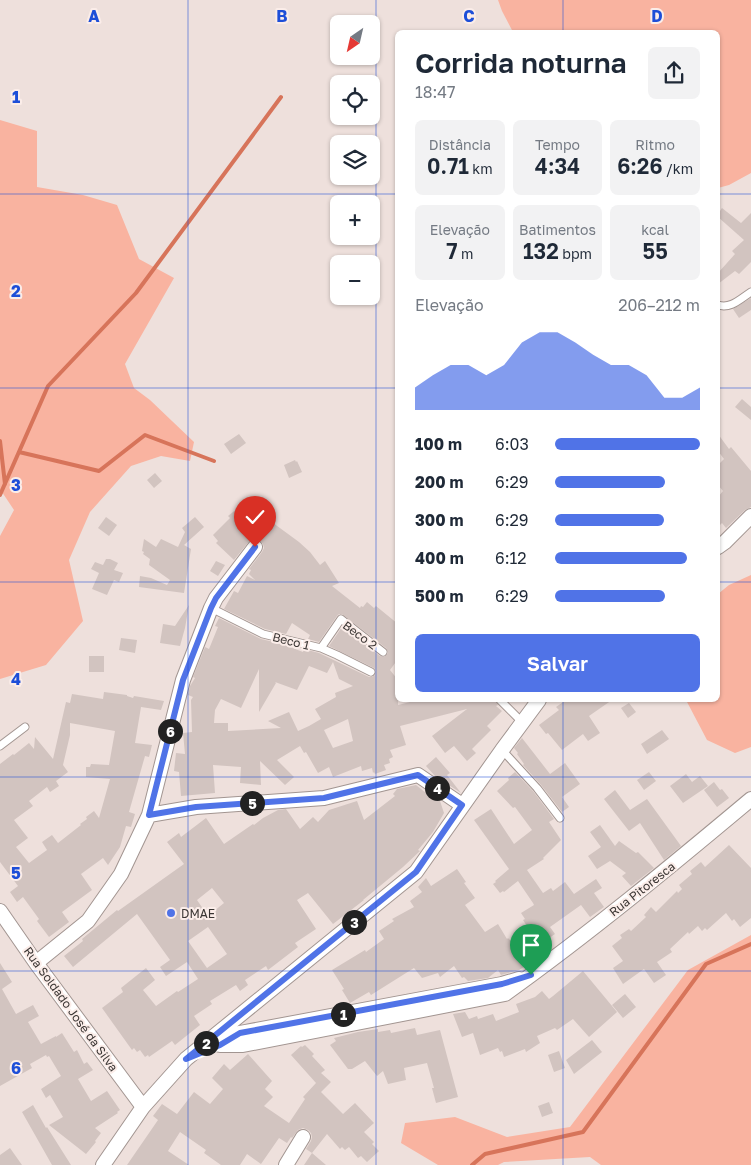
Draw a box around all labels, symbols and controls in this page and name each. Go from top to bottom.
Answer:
text: A [88,6,100,26]
text: B [276,6,288,26]
text: C [463,6,475,26]
text: D [651,6,663,26]
north arrow [330,15,380,65]
map controls [330,15,380,305]
text: Corrida noturna [415,46,627,79]
button: share [648,47,700,99]
button: locate [330,75,380,125]
text: 18:47 [415,82,456,102]
text: 1 [12,87,20,107]
button: layers [330,135,380,185]
text: Distância [429,136,491,153]
text: Tempo [535,136,580,153]
text: Ritmo [635,136,675,153]
text: 0.71 [427,153,469,179]
text: 4:34 [535,153,580,179]
text: 6:26 [617,153,663,179]
text: km [469,160,493,177]
text: /km [663,160,693,177]
button: + [330,195,380,245]
text: Elevação [430,221,490,238]
text: Batimentos [519,221,596,238]
text: kcal [641,221,669,238]
text: 7 [446,238,458,264]
text: 132 [523,238,559,264]
text: 55 [643,238,668,264]
text: m [458,245,473,262]
text: bpm [559,245,592,262]
button: − [330,255,380,305]
text: 2 [11,281,21,301]
text: Elevação [415,295,484,315]
text: 206–212 m [618,295,700,315]
text: 100 m [415,434,462,454]
text: 6:03 [495,434,529,454]
text: 200 m [415,472,464,492]
text: 6:29 [495,472,528,492]
text: 3 [11,475,21,495]
pin [234,496,276,547]
icon: check [241,503,269,531]
text: 300 m [415,510,464,530]
text: 6:29 [495,510,528,530]
text: 400 m [415,548,464,568]
text: 6:12 [495,548,527,568]
text: 500 m [415,586,464,606]
text: 6:29 [495,586,528,606]
street label: Beco 2 [340,618,380,652]
street label: Beco 1 [271,629,311,653]
button: Salvar [415,634,700,692]
text: 4 [11,669,21,689]
pin: 6 [158,718,182,744]
text: 6 [166,723,175,740]
pin: 4 [424,776,450,800]
text: 4 [433,780,442,797]
pin: 5 [240,790,264,816]
text: 5 [248,795,257,812]
street label: Rua Pitoresca [606,859,678,919]
text: 5 [11,863,21,883]
place label: DMAE [181,906,215,921]
marker: DMAE [165,907,177,919]
pin: 3 [342,910,366,934]
text: 3 [350,914,359,931]
pin [510,924,552,975]
icon: arrive [517,931,545,959]
street label: Rua Soldado José da Silva [21,944,121,1074]
pin: 1 [330,1002,356,1026]
text: 1 [340,1006,347,1023]
pin: 2 [194,1030,218,1056]
text: 2 [202,1035,211,1052]
text: 6 [11,1058,21,1078]

